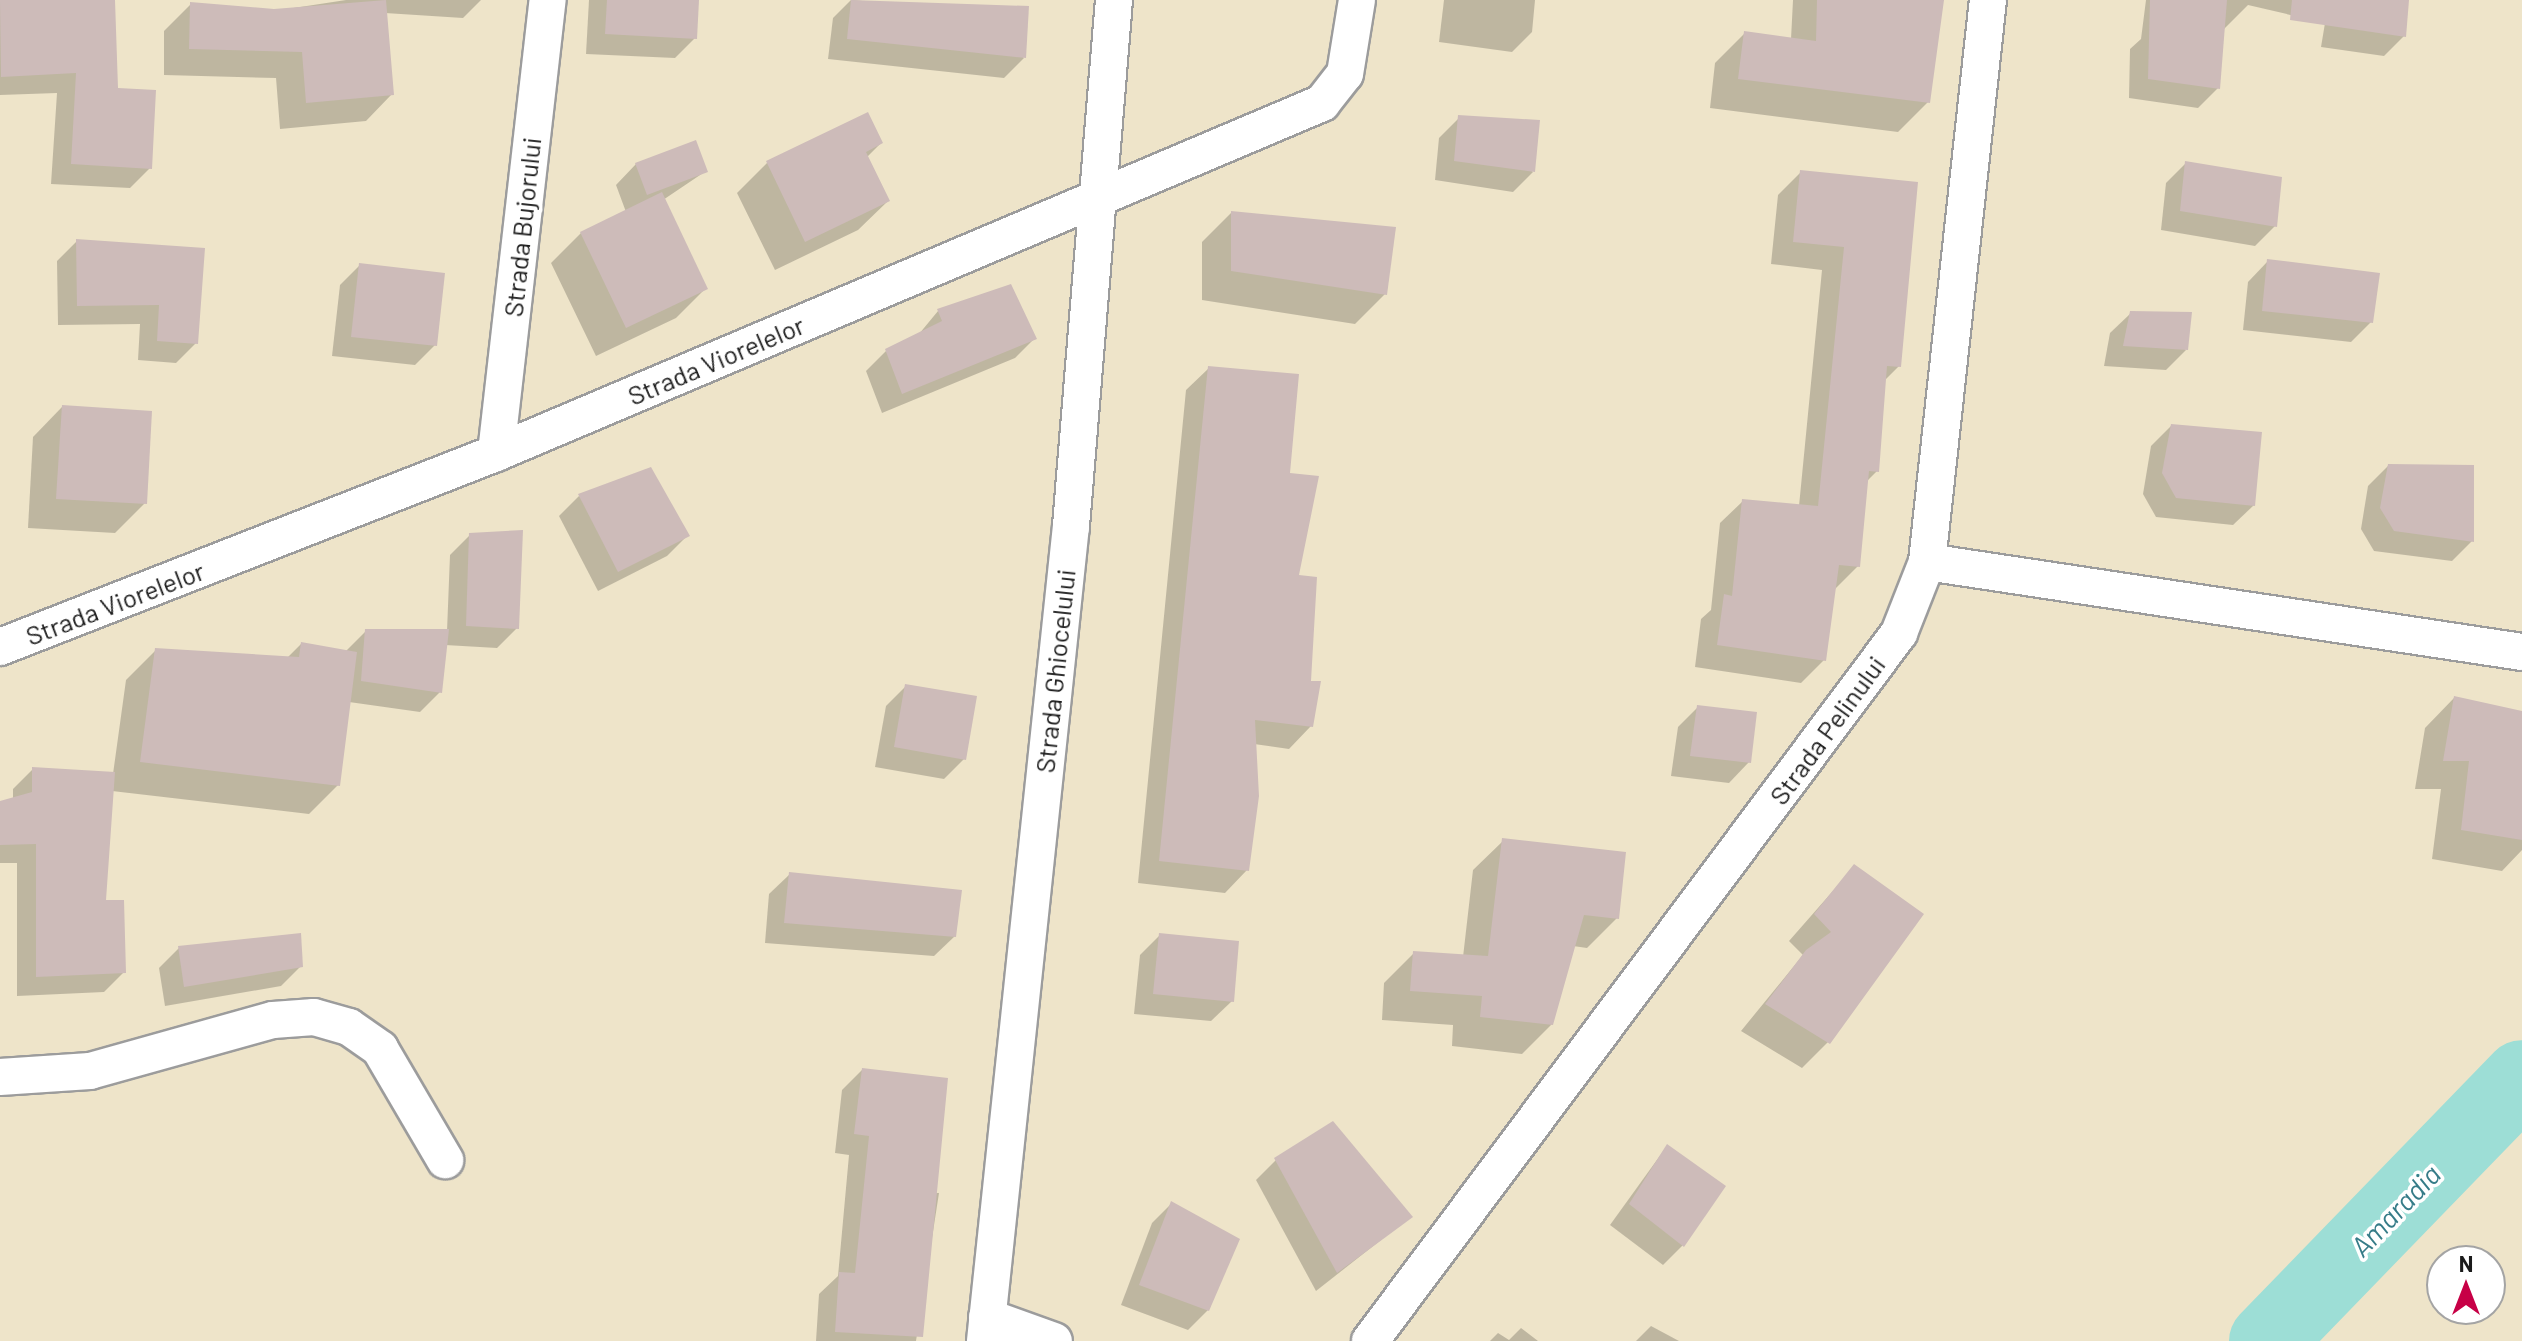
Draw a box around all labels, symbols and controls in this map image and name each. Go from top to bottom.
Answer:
street label: Strada Bujorului [497,136,547,318]
street label: Strada Viorelelor [623,309,809,411]
street label: Strada Viorelelor [21,555,209,651]
street label: Strada Ghiocelului [1029,568,1081,774]
street label: Strada Pelinului [1763,650,1891,810]
water label: Amaradia [2343,1157,2447,1263]
north arrow [2426,1245,2506,1325]
text: N [2459,1250,2473,1276]

